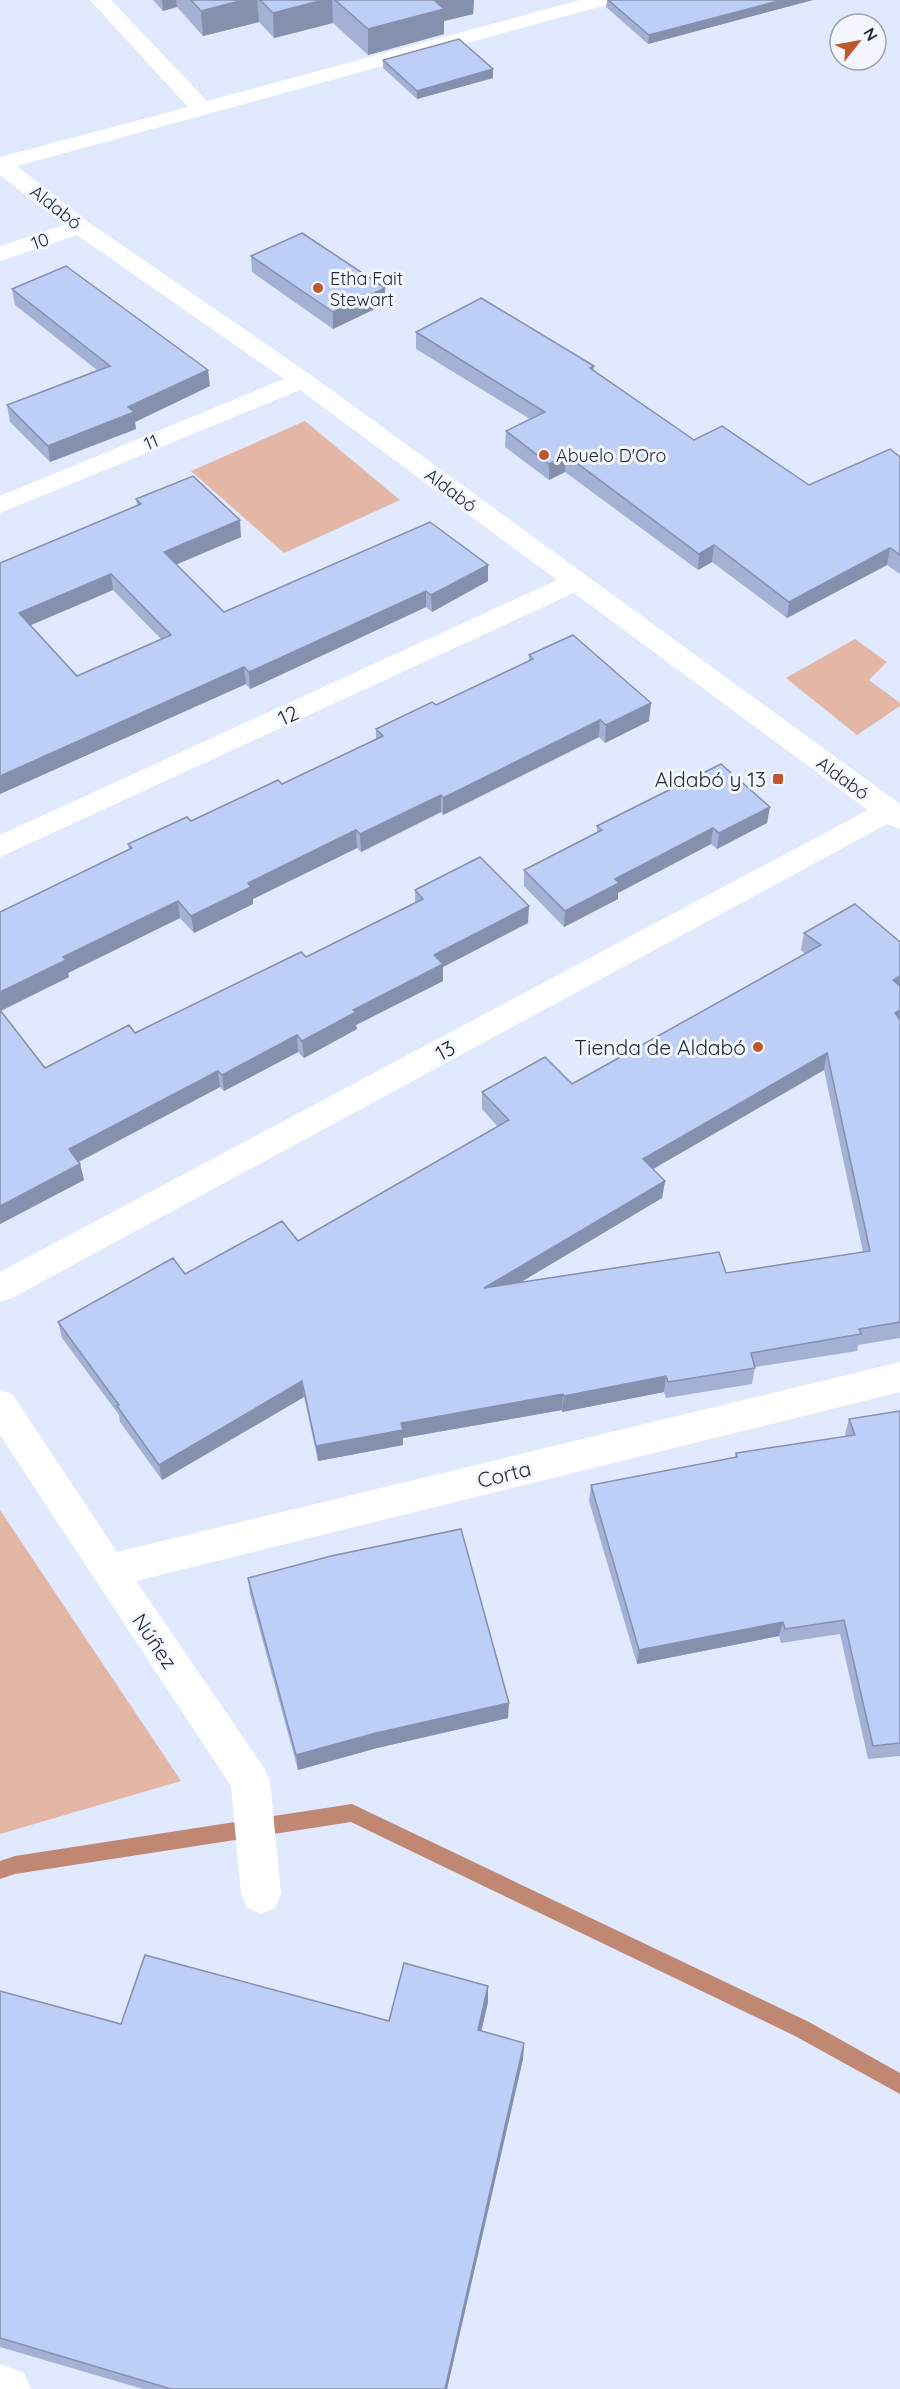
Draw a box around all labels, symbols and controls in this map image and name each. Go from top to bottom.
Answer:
north arrow [828,12,888,72]
text: N [859,24,882,44]
street label: Aldabó [26,180,86,234]
street label: 10 [28,227,52,255]
place label: Etha Fait Stewart [330,267,403,311]
marker: Etha Fait Stewart [311,281,325,295]
street label: 11 [141,429,161,455]
place label: Abuelo D'Oro [556,444,666,467]
marker: Abuelo D'Oro [537,448,551,462]
street label: Aldabó [420,463,482,517]
street label: 12 [274,699,302,731]
street label: Aldabó [812,751,874,805]
place label: Aldabó y 13 [655,766,766,792]
marker: Aldabó y 13 [771,772,785,786]
street label: 13 [431,1034,459,1066]
place label: Tienda de Aldabó [574,1034,746,1060]
marker: Tienda de Aldabó [751,1040,765,1054]
street label: Corta [474,1455,534,1493]
street label: Núñez [127,1608,183,1674]

